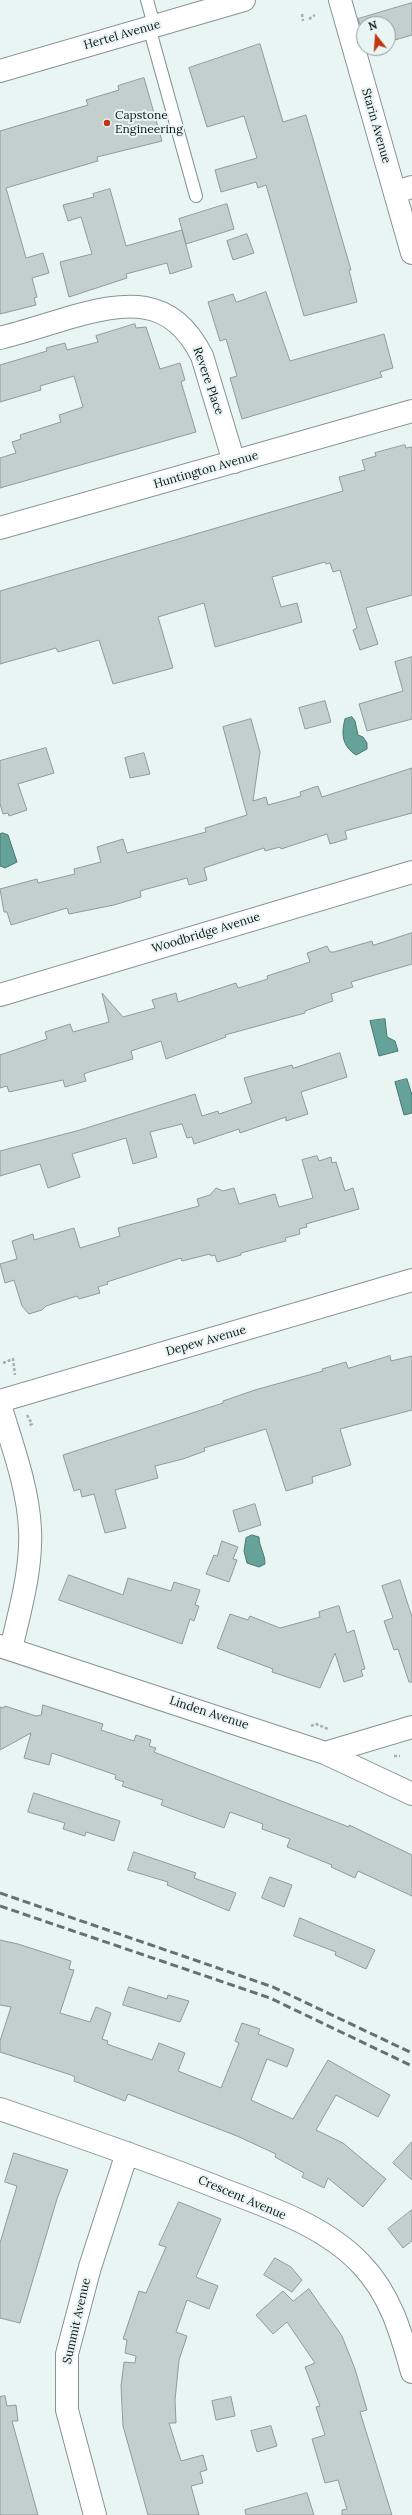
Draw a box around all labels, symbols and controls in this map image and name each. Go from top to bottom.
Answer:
north arrow [356,16,396,56]
street label: Hertel Avenue [82,17,162,53]
text: N [367,18,379,33]
street label: Starin Avenue [358,87,394,165]
place label: Capstone Engineering [115,109,183,137]
marker: Capstone Engineering [102,118,112,128]
street label: Revere Place [190,345,226,417]
street label: Huntington Avenue [152,448,260,492]
street label: Woodbridge Avenue [150,910,262,956]
street label: Depew Avenue [164,1323,248,1359]
street label: Linden Avenue [168,1693,250,1733]
street label: Crescent Avenue [196,2173,288,2223]
street label: Summit Avenue [60,2277,94,2365]

